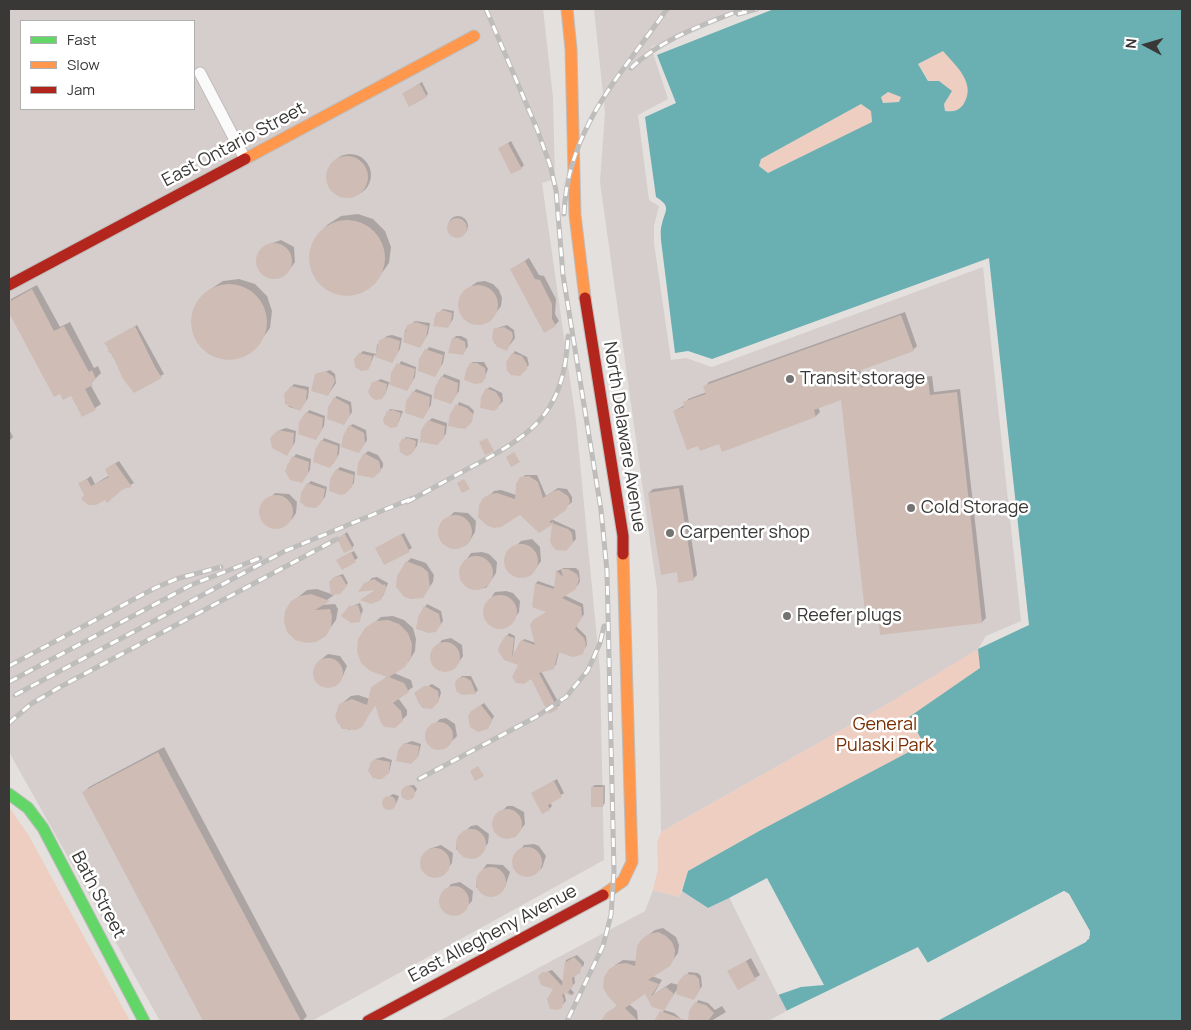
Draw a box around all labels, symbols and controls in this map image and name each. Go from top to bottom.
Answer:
legend [20,20,195,110]
north arrow [1121,20,1171,70]
text: Fast [67,29,96,50]
text: N [1121,37,1141,49]
text: Slow [67,54,100,75]
text: Jam [67,79,95,100]
street label: East Ontario Street [159,98,309,192]
street label: North Delaware Avenue [598,340,650,534]
place label: Transit storage [800,368,925,390]
marker: Transit storage [784,373,796,385]
place label: Cold Storage [921,497,1029,519]
marker: Cold Storage [905,502,917,514]
place label: Carpenter shop [680,522,810,544]
marker: Carpenter shop [664,527,676,539]
place label: Reefer plugs [797,605,902,627]
marker: Reefer plugs [781,610,793,622]
park label: General Pulaski Park [836,714,934,756]
street label: Bath Street [66,848,130,942]
street label: East Allegheny Avenue [405,880,581,988]

